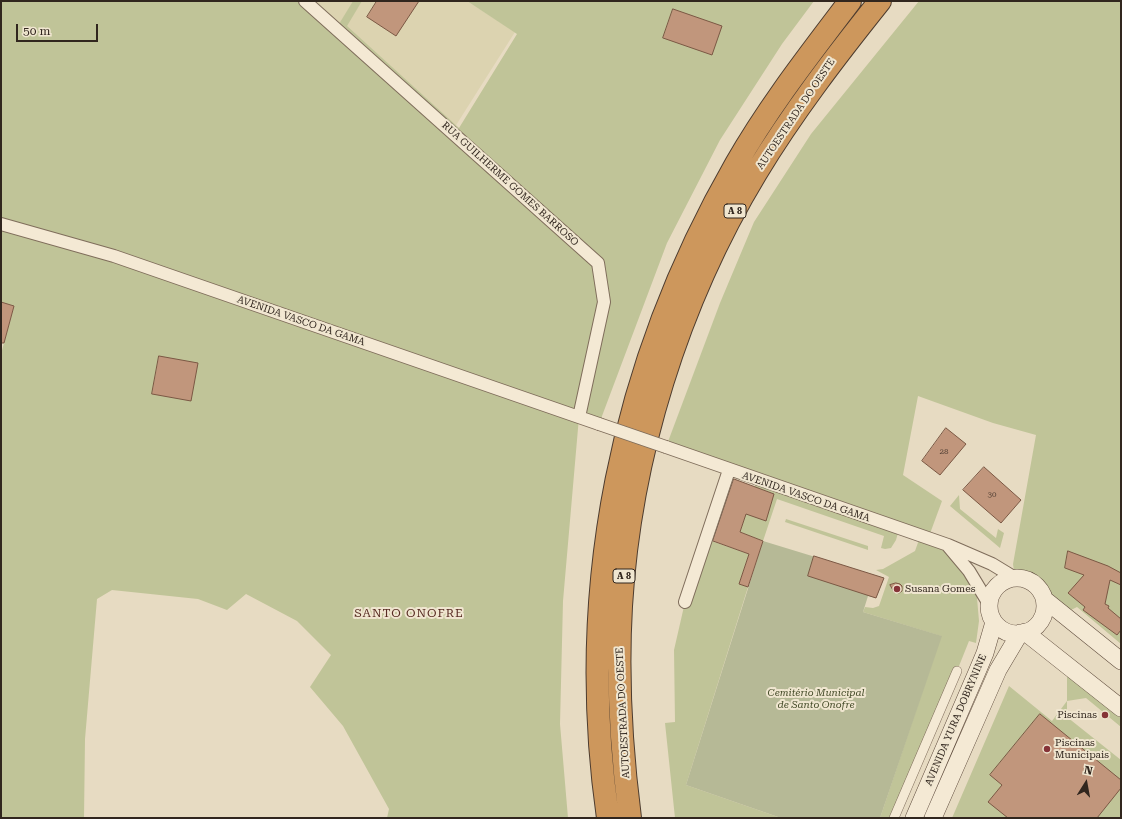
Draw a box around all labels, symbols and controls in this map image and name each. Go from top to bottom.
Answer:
scale bar [18,16,100,42]
text: 50 m [23,24,50,38]
street label: AUTOESTRADA DO OESTE [754,56,838,172]
street label: RUA GUILHERME GOMES BARROSO [439,119,581,249]
road number: A 8 [724,204,746,218]
street label: AVENIDA VASCO DA GAMA [236,293,366,349]
house number: 28 [940,447,948,457]
street label: AVENIDA VASCO DA GAMA [741,469,871,525]
house number: 30 [988,490,996,500]
road number: A 8 [613,569,635,583]
place label: Susana Gomes [905,583,975,595]
marker: Susana Gomes [892,584,902,594]
district label: SANTO ONOFRE [354,606,464,620]
street label: AUTOESTRADA DO OESTE [614,647,632,779]
street label: AVENIDA YURA DOBRYNINE [923,652,989,788]
park label: Cemitério Municipal de Santo Onofre [768,687,864,710]
place label: Piscinas [1057,709,1097,721]
marker: Piscinas [1100,710,1110,720]
place label: Piscinas Municipais [1055,737,1109,760]
marker: Piscinas Municipais [1042,744,1052,754]
north arrow [1066,763,1106,803]
text: N [1083,764,1094,778]

